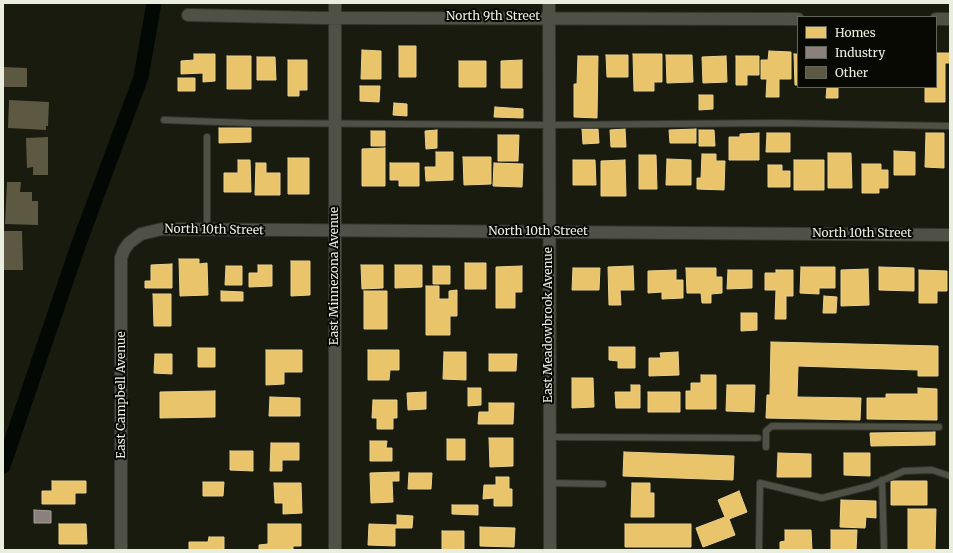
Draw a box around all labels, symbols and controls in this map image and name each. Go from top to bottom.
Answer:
street label: North 9th Street [446,10,540,24]
legend [797,16,937,88]
text: Homes [835,25,876,40]
text: Industry [835,45,885,60]
text: Other [835,65,868,80]
street label: East Minnezona Avenue [328,207,342,345]
street label: North 10th Street [164,222,264,238]
street label: North 10th Street [488,225,588,239]
street label: North 10th Street [812,227,912,241]
street label: East Meadowbrook Avenue [542,247,556,403]
street label: East Campbell Avenue [115,331,129,459]

